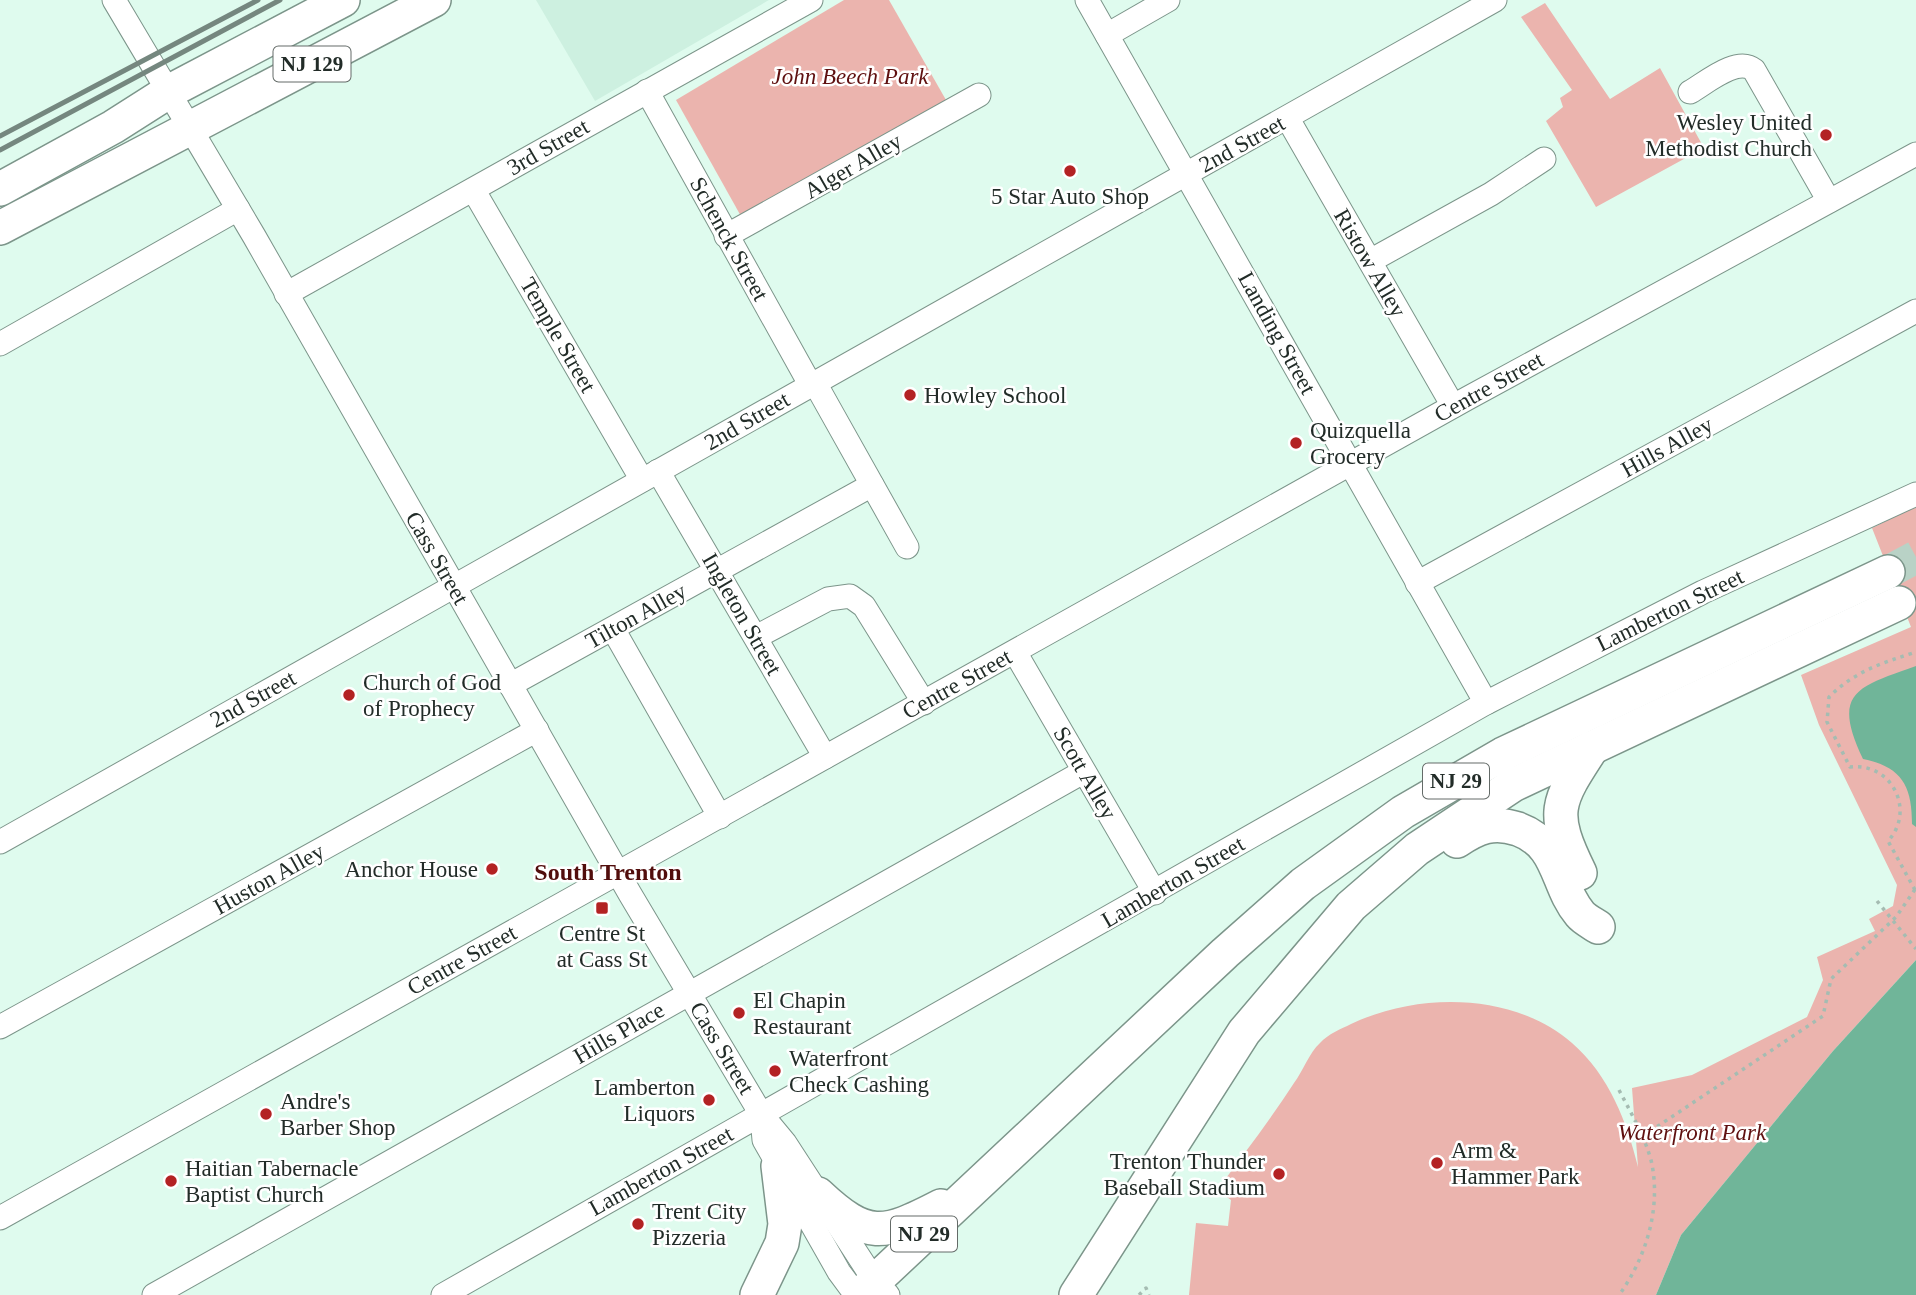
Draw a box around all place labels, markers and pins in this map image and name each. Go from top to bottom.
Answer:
place label: Wesley United Methodist Church [1645,110,1812,161]
marker: Wesley United Methodist Church [1818,127,1834,143]
marker: 5 Star Auto Shop [1062,163,1078,179]
place label: 5 Star Auto Shop [991,184,1149,209]
place label: Howley School [924,383,1066,408]
marker: Howley School [902,387,918,403]
place label: Quizquella Grocery [1310,418,1411,469]
marker: Quizquella Grocery [1288,435,1304,451]
place label: Church of God of Prophecy [363,670,501,721]
marker: Church of God of Prophecy [341,687,357,703]
place label: Anchor House [345,857,478,882]
marker: Anchor House [484,861,500,877]
marker: Centre St at Cass St [594,900,610,916]
place label: Centre St at Cass St [557,921,648,972]
place label: El Chapin Restaurant [753,988,852,1039]
marker: El Chapin Restaurant [731,1005,747,1021]
place label: Waterfront Check Cashing [789,1046,929,1097]
marker: Waterfront Check Cashing [767,1063,783,1079]
place label: Lamberton Liquors [594,1075,695,1126]
place label: Andre's Barber Shop [280,1089,396,1140]
marker: Lamberton Liquors [701,1092,717,1108]
marker: Andre's Barber Shop [258,1106,274,1122]
place label: Arm & Hammer Park [1451,1138,1580,1189]
place label: Trenton Thunder Baseball Stadium [1103,1149,1265,1200]
marker: Arm & Hammer Park [1429,1155,1445,1171]
place label: Haitian Tabernacle Baptist Church [185,1156,359,1207]
marker: Trenton Thunder Baseball Stadium [1271,1166,1287,1182]
marker: Haitian Tabernacle Baptist Church [163,1173,179,1189]
place label: Trent City Pizzeria [652,1199,747,1250]
marker: Trent City Pizzeria [630,1216,646,1232]

